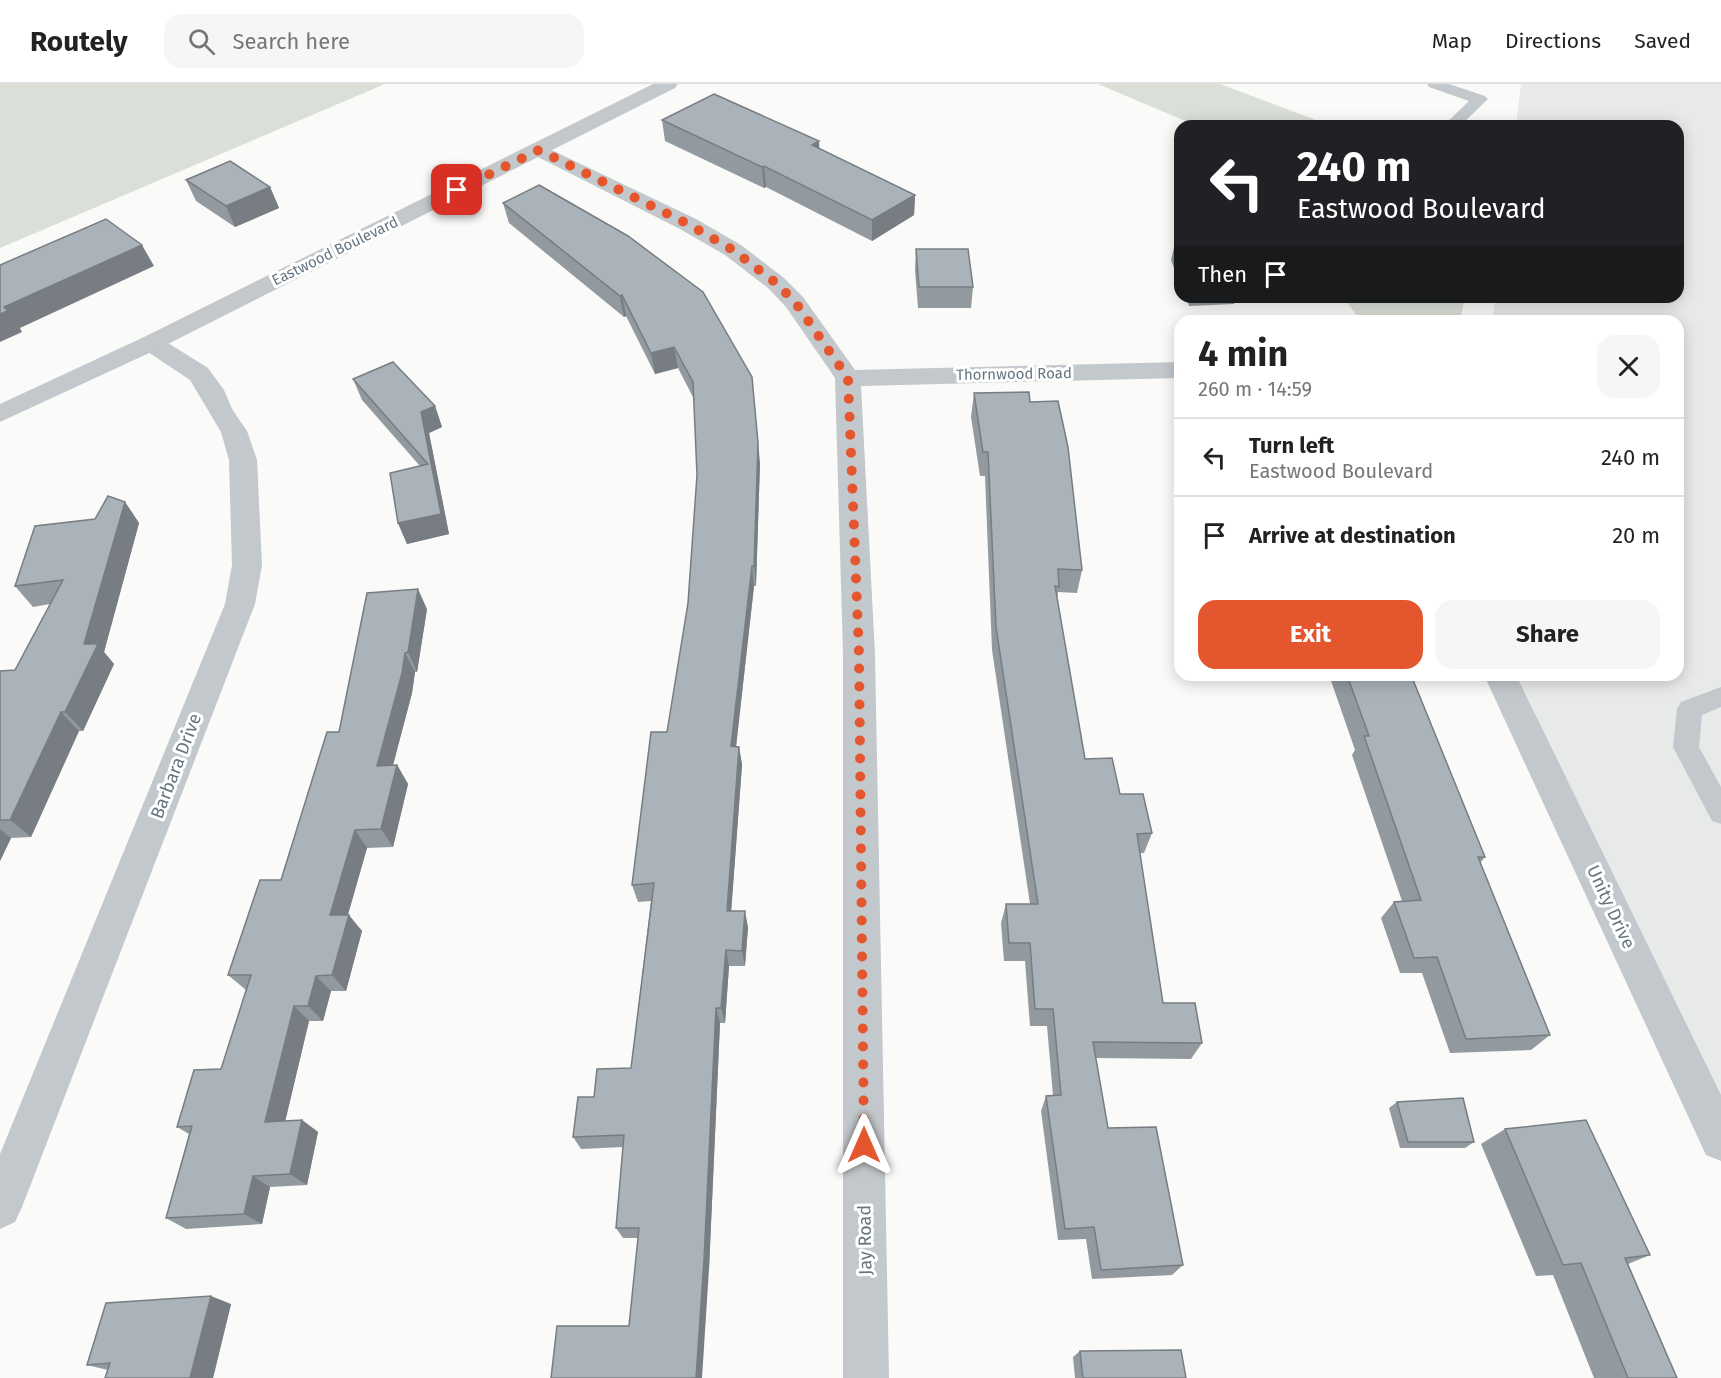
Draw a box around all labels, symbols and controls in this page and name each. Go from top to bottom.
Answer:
search box [164,14,584,68]
text: Routely [30,25,128,58]
icon: search [185,25,218,58]
text: Search here [233,28,350,55]
text: Map [1432,28,1472,54]
text: Directions [1505,28,1601,54]
text: Saved [1634,28,1691,54]
text: 240 m [1297,142,1411,192]
icon: left [1198,144,1276,222]
pin [431,164,482,215]
icon: arrive [440,173,473,206]
text: Eastwood Boulevard [1297,193,1546,225]
street label: Eastwood Boulevard [269,213,401,289]
icon: arrive [1259,258,1292,291]
text: Then [1198,261,1247,288]
text: 4 min [1198,332,1288,376]
button: close [1597,335,1660,398]
street label: Thornwood Road [956,364,1072,384]
text: 260 m · 14:59 [1198,377,1312,401]
text: Turn left [1249,432,1334,459]
icon: left [1198,441,1231,474]
text: 240 m [1601,444,1660,471]
text: Eastwood Boulevard [1249,459,1433,483]
icon: arrive [1198,519,1231,552]
text: Arrive at destination [1249,522,1456,549]
text: 20 m [1612,522,1660,549]
button: Exit [1198,600,1423,669]
button: Share [1435,600,1660,669]
street label: Barbara Drive [146,710,206,822]
street label: Unity Drive [1582,862,1640,952]
position arrow [832,1113,896,1177]
street label: Jay Road [853,1205,877,1275]

